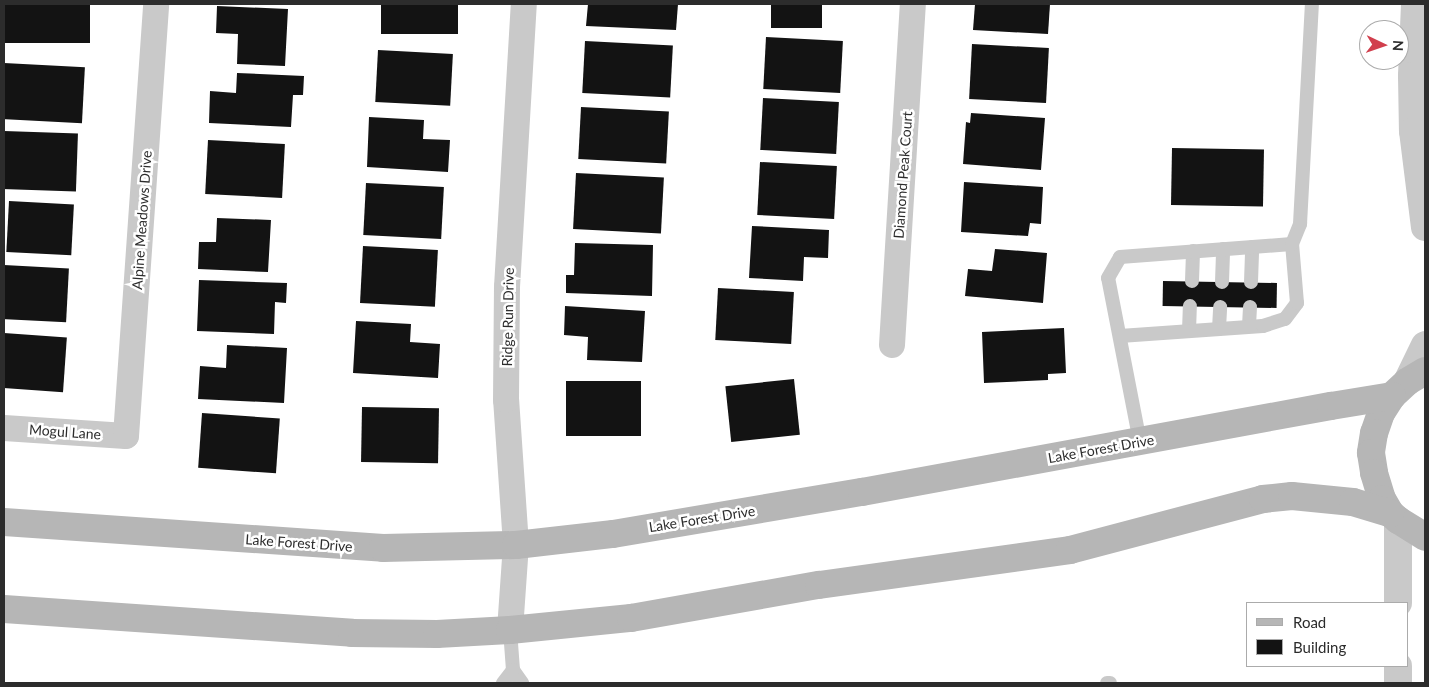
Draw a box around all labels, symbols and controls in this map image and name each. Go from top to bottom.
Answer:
north arrow [1359,20,1409,70]
text: N [1390,40,1407,52]
street label: Diamond Peak Court [890,111,916,239]
street label: Alpine Meadows Drive [129,150,155,290]
street label: Ridge Run Drive [499,267,517,367]
street label: Mogul Lane [28,421,102,443]
street label: Lake Forest Drive [1047,431,1155,467]
street label: Lake Forest Drive [648,502,756,536]
street label: Lake Forest Drive [245,531,353,555]
legend [1246,602,1409,667]
text: Road [1293,613,1326,631]
text: Building [1293,638,1346,656]

